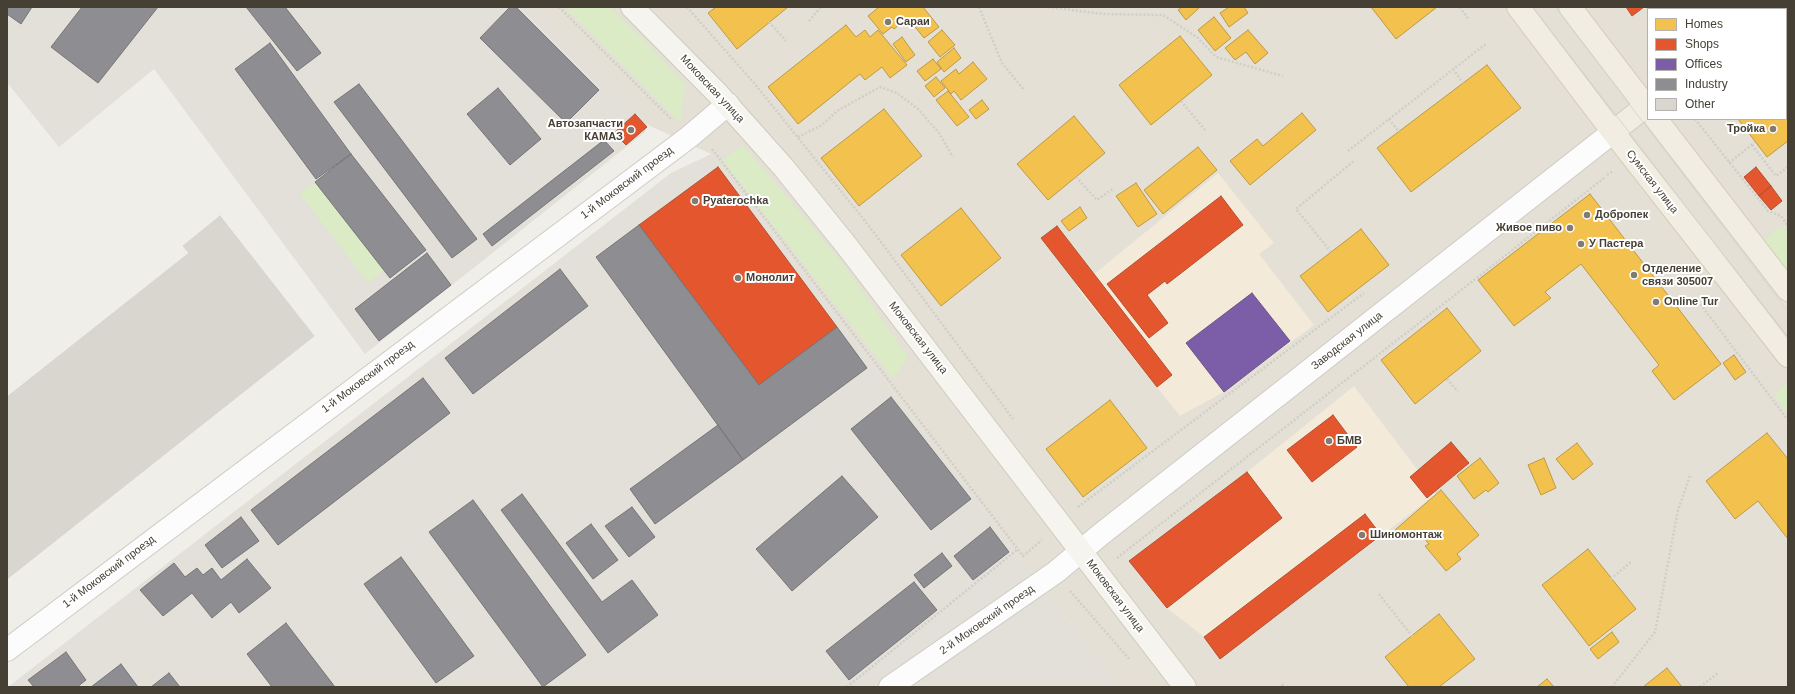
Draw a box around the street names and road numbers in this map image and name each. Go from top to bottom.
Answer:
street label: Моковская улица [677,52,747,126]
street label: 1-й Моковский проезд [578,144,676,222]
street label: Сумская улица [1623,148,1681,216]
street label: Моковская улица [886,299,950,377]
street label: Заводская улица [1309,309,1385,373]
street label: 1-й Моковский проезд [319,338,417,416]
street label: 1-й Моковский проезд [60,533,158,611]
street label: Моковская улица [1083,557,1147,635]
street label: 2-й Моковский проезд [937,582,1037,658]

